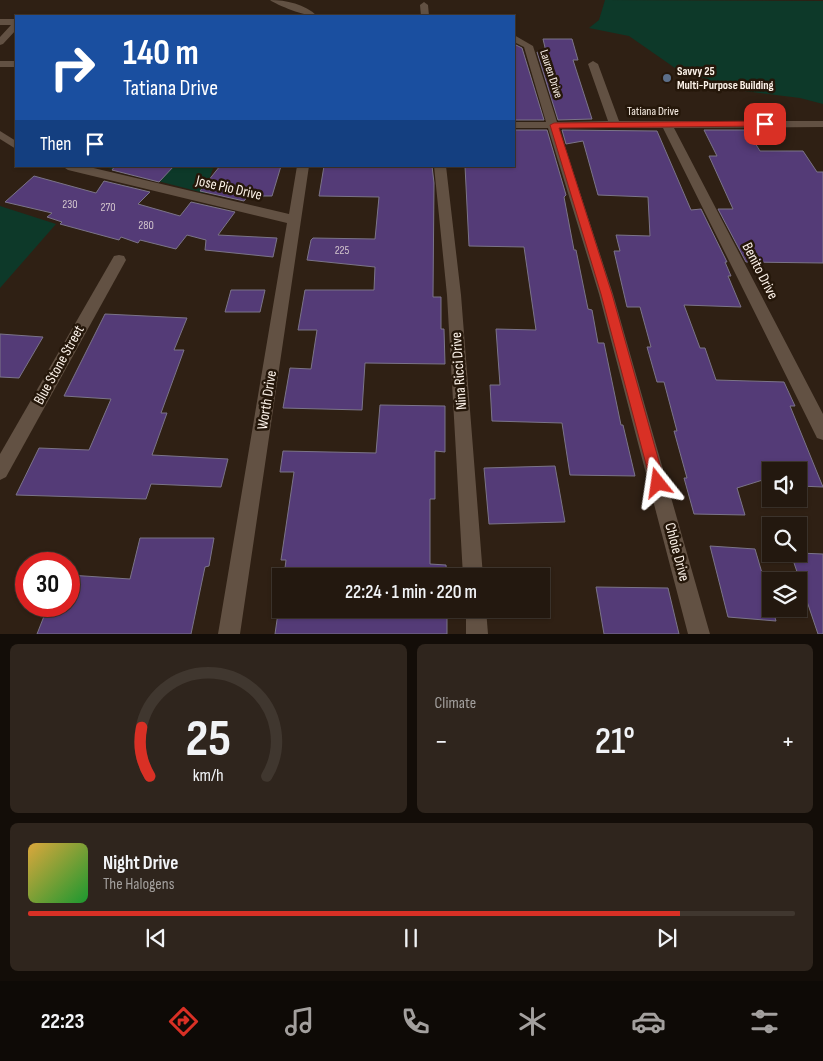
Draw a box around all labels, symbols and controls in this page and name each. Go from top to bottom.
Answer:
text: 140 m [123,32,199,75]
icon: right [40,35,105,100]
street label: Lauren Drive [536,48,566,100]
place label: Savvy 25 Multi-Purpose Building [677,64,774,93]
marker: Savvy 25 Multi-Purpose Building [661,72,673,84]
text: Tatiana Drive [123,75,218,102]
pin [744,103,786,145]
street label: Tatiana Drive [627,104,679,119]
icon: arrive [751,110,779,138]
icon: arrive [81,130,109,158]
text: Then [40,133,71,156]
street label: Jose Pio Drive [193,171,264,205]
house number: 230 [62,197,78,212]
house number: 270 [100,200,116,215]
house number: 280 [138,218,154,233]
street label: Benito Drive [738,239,782,303]
house number: 225 [335,243,350,258]
street label: Blue Stone Street [29,322,89,408]
street label: Nina Ricci Drive [447,331,471,411]
street label: Worth Drive [253,369,281,431]
position arrow [631,456,683,508]
map controls [762,462,807,617]
button: sound [762,462,807,507]
button: search [762,517,807,562]
street label: Chloie Drive [660,521,694,583]
speed limit sign: 30 [15,552,80,617]
button: layers [762,572,807,617]
text: 22:24 · 1 min · 220 m [345,581,477,604]
text: Climate [435,694,476,713]
text: 25 [185,708,231,771]
text: 21° [595,719,635,764]
text: − [435,725,448,758]
text: + [781,725,795,758]
text: km/h [193,765,224,786]
text: Night Drive [103,852,178,875]
text: The Halogens [103,875,174,894]
icon: previous [142,924,170,952]
icon: pause [397,924,425,952]
icon: next [653,924,681,952]
icon: directions [166,1004,201,1039]
icon: music [282,1004,317,1039]
icon: phone [398,1004,433,1039]
icon: climate [515,1004,550,1039]
icon: car [631,1004,666,1039]
icon: filters [747,1004,782,1039]
text: 22:23 [41,1008,84,1035]

